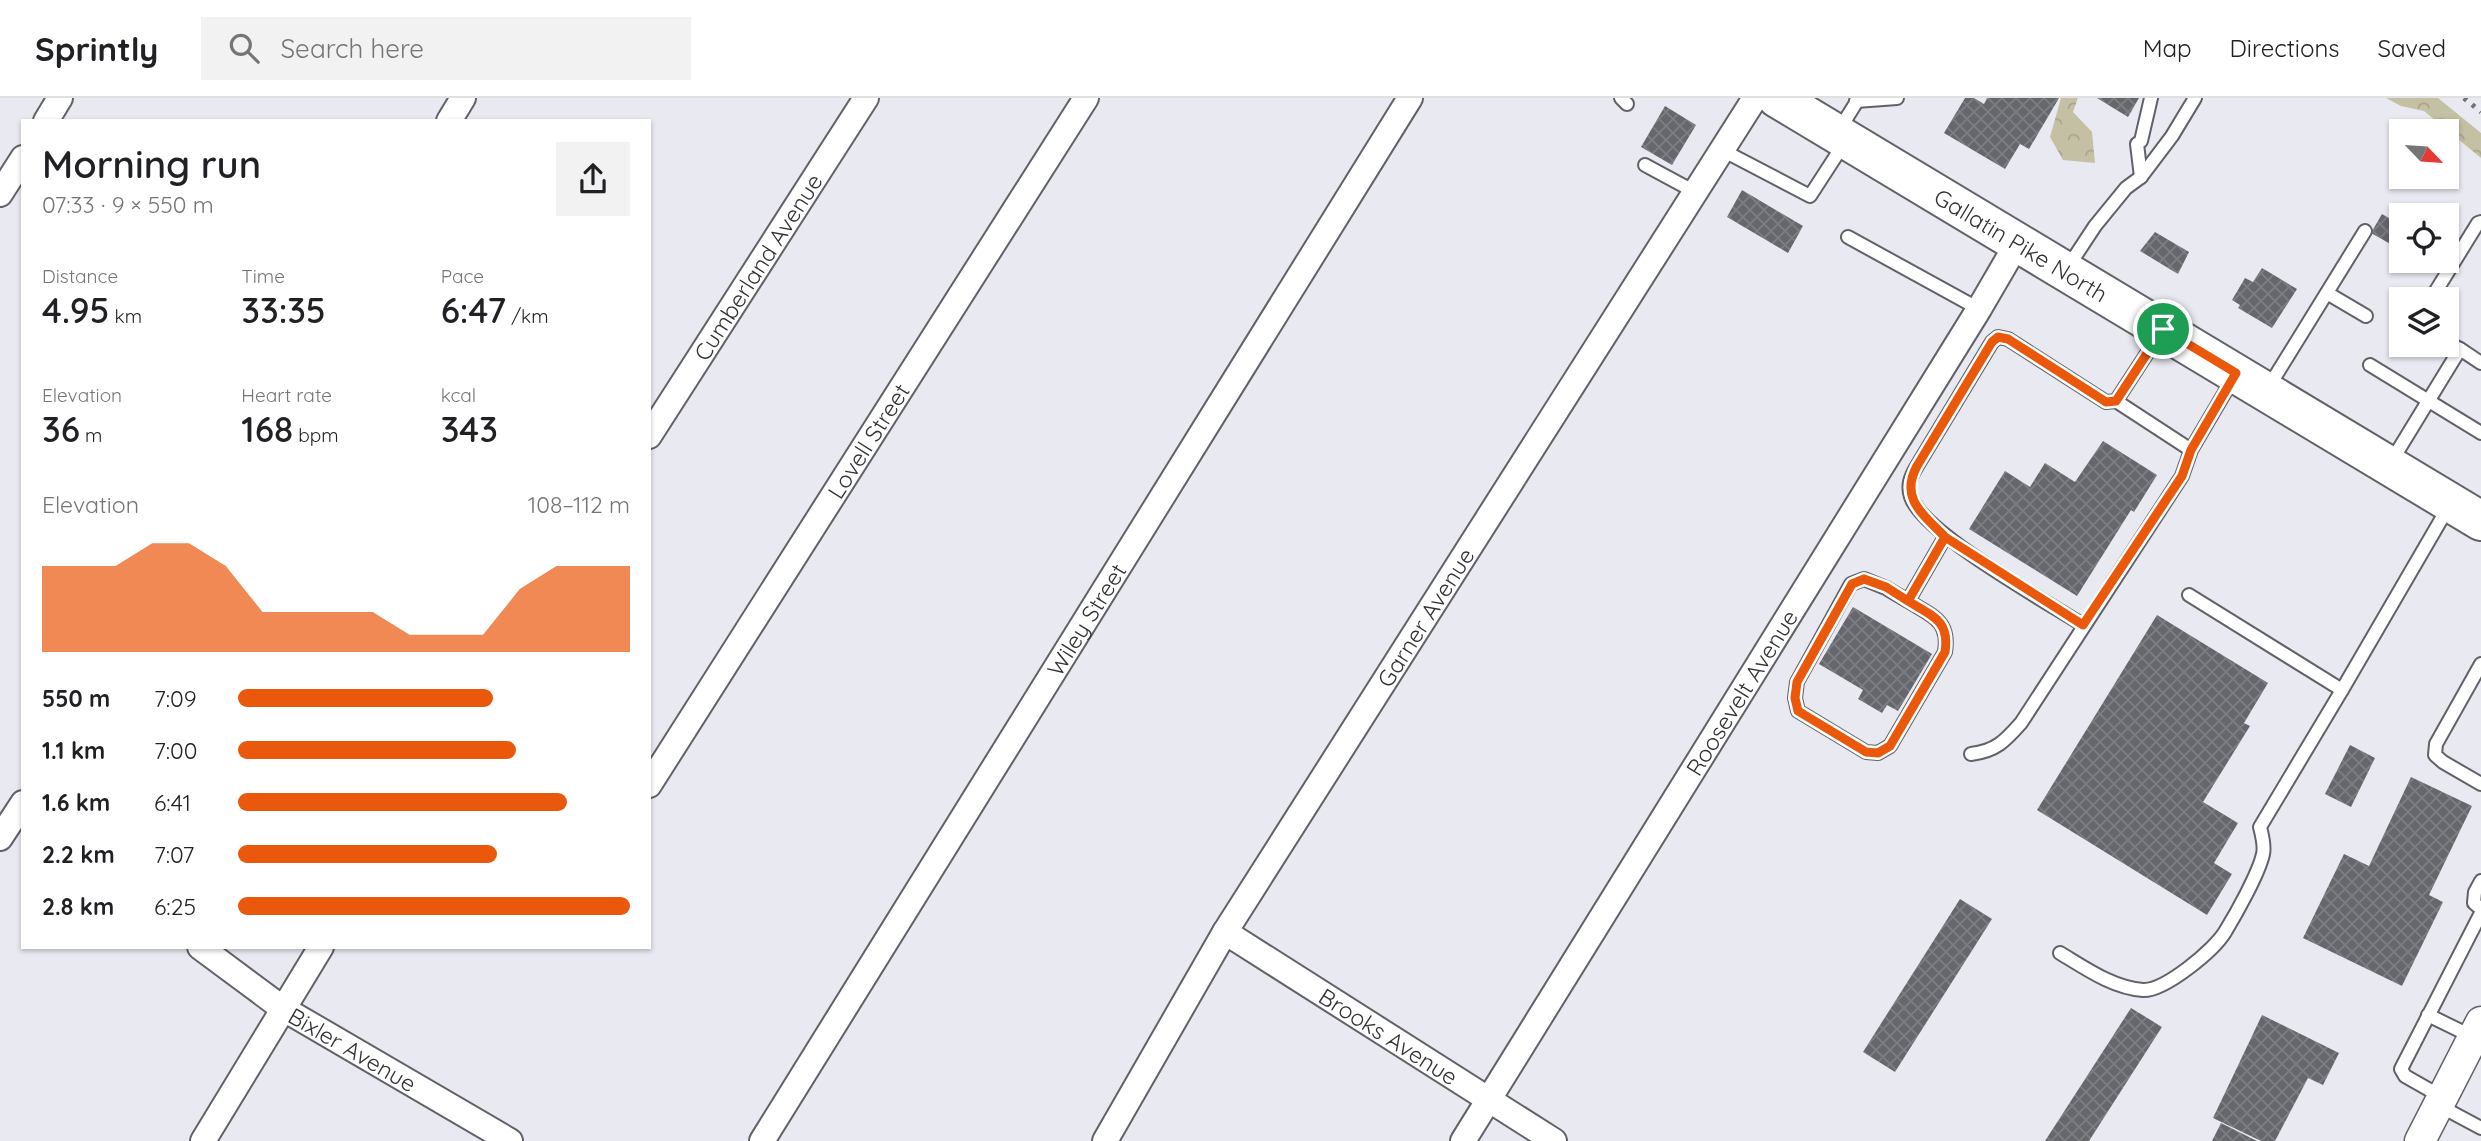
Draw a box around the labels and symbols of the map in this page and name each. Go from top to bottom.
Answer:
north arrow [2389,119,2459,189]
street label: Cumberland Avenue [687,168,828,366]
street label: Gallatin Pike North [1929,182,2113,308]
pin [2133,299,2193,359]
street label: Lovell Street [821,378,915,504]
street label: Garner Avenue [1370,542,1480,692]
street label: Wiley Street [1040,558,1132,681]
street label: Roosevelt Avenue [1679,604,1804,781]
street label: Brooks Avenue [1314,981,1464,1091]
street label: Bixler Avenue [284,1001,422,1098]

